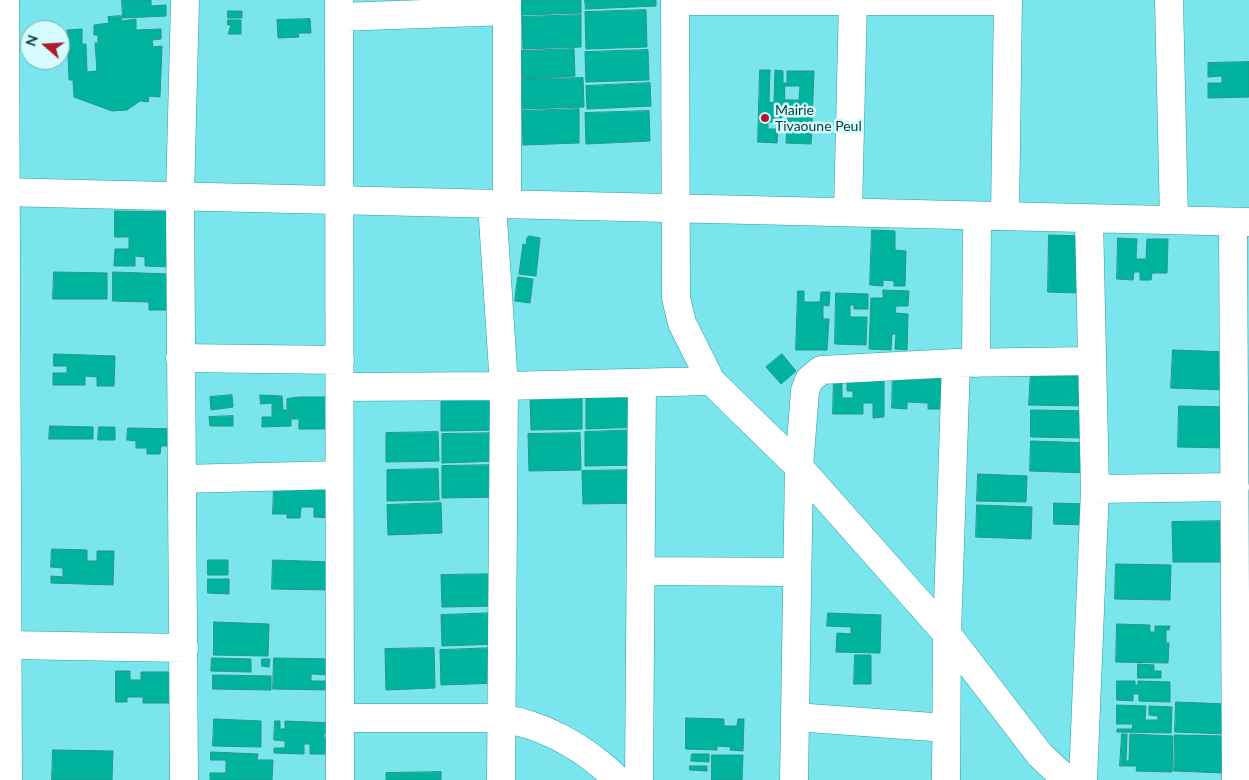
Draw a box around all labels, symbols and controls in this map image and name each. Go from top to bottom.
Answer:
north arrow [20,20,70,70]
text: N [21,32,41,48]
place label: Mairie Tivaoune Peul [775,102,862,134]
marker: Mairie Tivaoune Peul [759,112,771,124]

